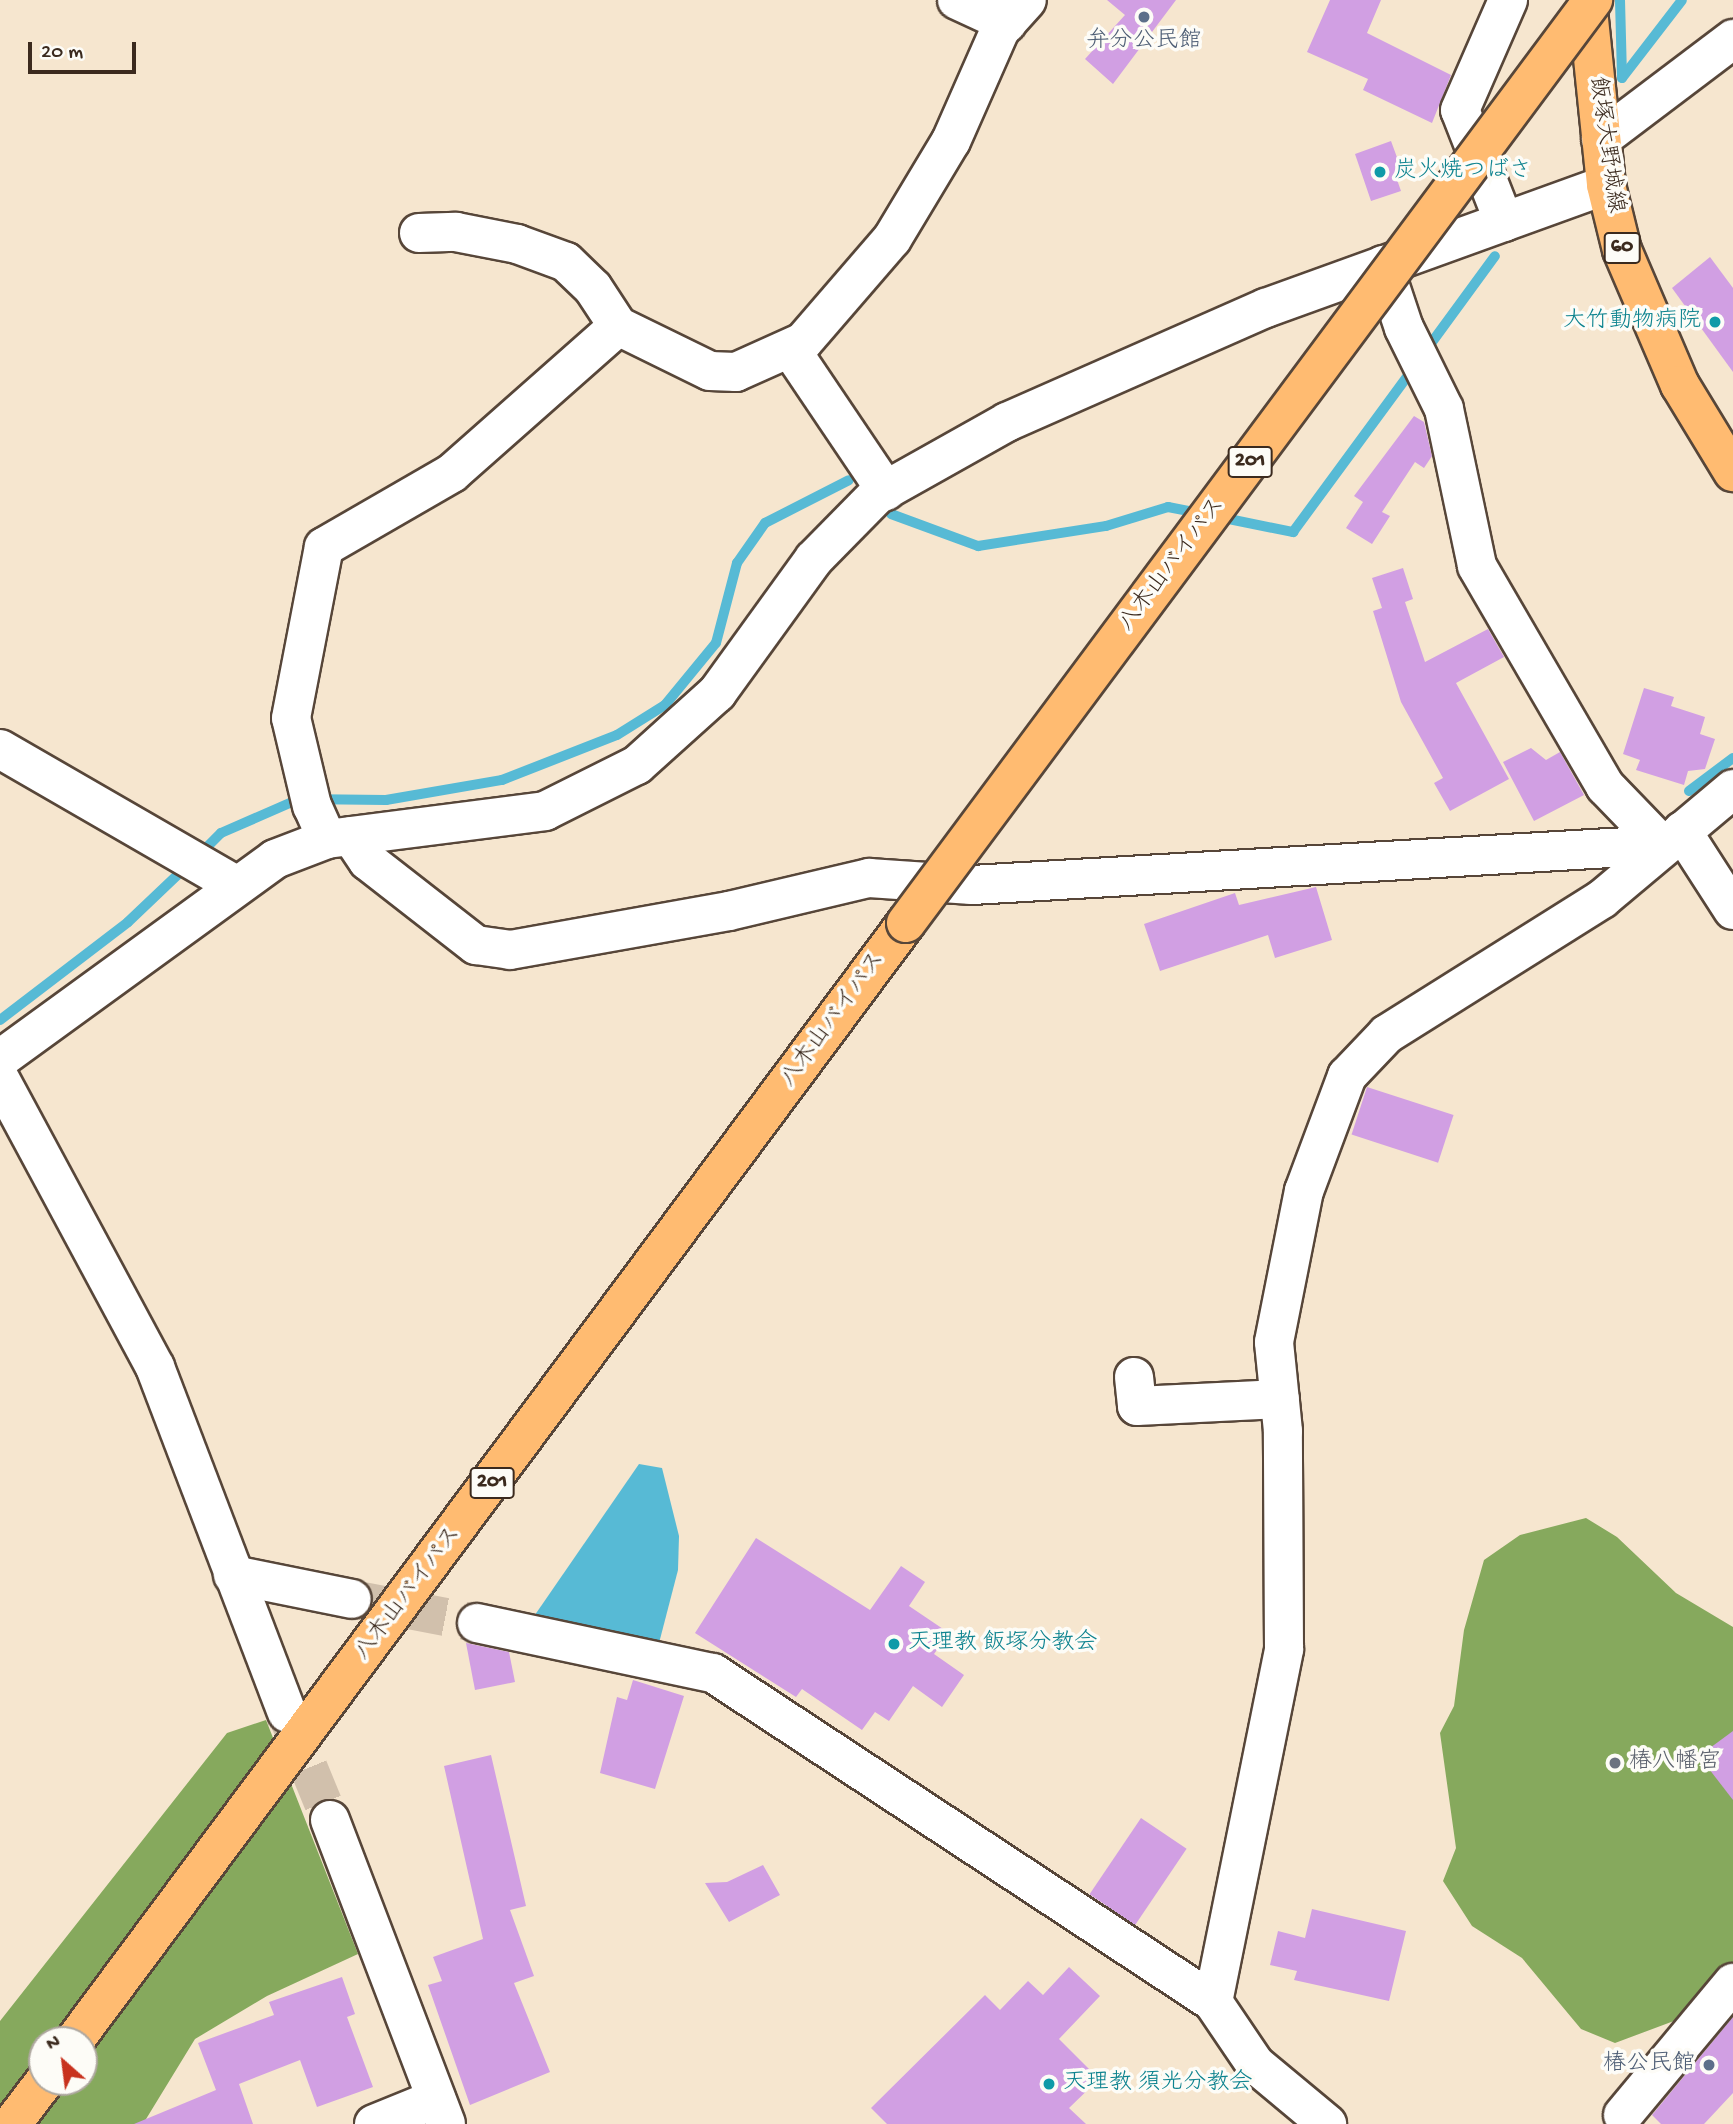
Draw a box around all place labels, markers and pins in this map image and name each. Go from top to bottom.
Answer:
marker: 弁分公民館 [1136,9,1152,25]
place label: 弁分公民館 [1087,28,1201,56]
place label: 炭火焼つばさ [1394,158,1532,186]
marker: 炭火焼つばさ [1372,164,1388,180]
place label: 大竹動物病院 [1563,308,1701,336]
marker: 大竹動物病院 [1707,314,1723,330]
place label: 天理教 飯塚分教会 [908,1630,1097,1658]
marker: 天理教 飯塚分教会 [886,1636,902,1652]
place label: 椿八幡宮 [1629,1749,1721,1777]
marker: 椿八幡宮 [1607,1755,1623,1771]
place label: 椿公民館 [1603,2051,1695,2079]
marker: 椿公民館 [1701,2057,1717,2073]
place label: 天理教 須光分教会 [1063,2070,1252,2098]
marker: 天理教 須光分教会 [1041,2076,1057,2092]

